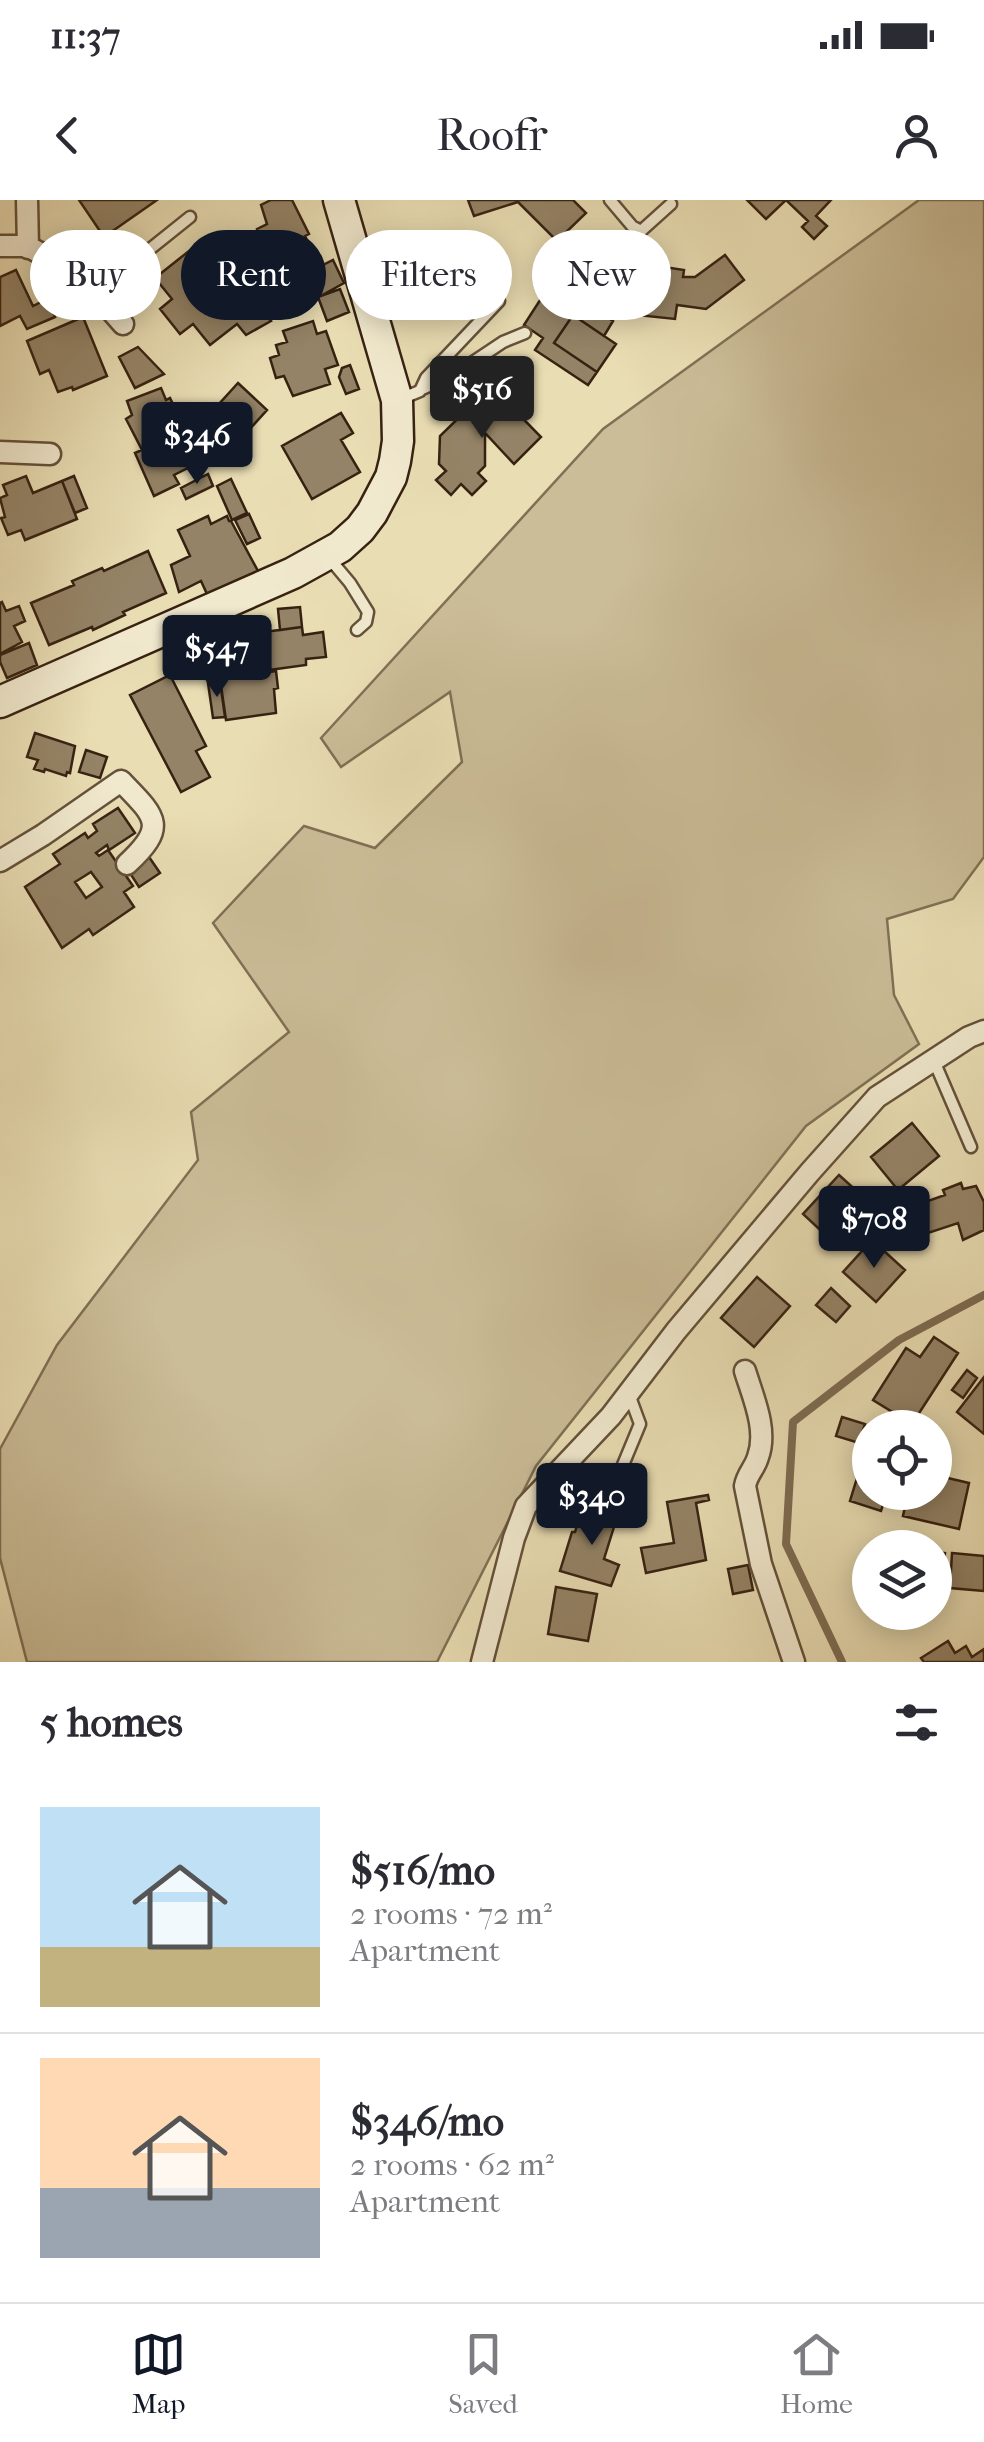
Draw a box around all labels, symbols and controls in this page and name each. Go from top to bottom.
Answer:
text: 11:37 [50,13,120,58]
icon: back [40,108,95,163]
icon: person [889,108,944,163]
text: Roofr [436,109,548,162]
chip: Buy [30,230,161,320]
chip: Rent [181,230,326,320]
chip: Filters [346,230,512,320]
chip: New [532,230,671,320]
pin: $516 [423,356,541,441]
text: $516 [452,370,512,407]
pin: $346 [138,402,256,487]
text: $346 [164,416,230,453]
pin: $547 [158,615,276,700]
text: $547 [185,629,249,666]
pin: $708 [815,1186,933,1271]
text: $708 [841,1200,907,1237]
map controls [852,1410,952,1630]
button: locate [852,1410,952,1510]
pin: $340 [533,1463,651,1548]
text: $340 [558,1477,626,1514]
button: layers [852,1530,952,1630]
icon: filters [889,1695,944,1750]
text: 5 homes [40,1698,183,1747]
text: $516/mo [350,1846,495,1895]
icon: home [120,1847,240,1967]
text: 2 rooms · 72 m² [350,1895,552,1932]
text: Apartment [350,1932,500,1969]
text: $346/mo [350,2097,504,2146]
icon: home [120,2098,240,2218]
text: 2 rooms · 62 m² [350,2146,554,2183]
text: Apartment [350,2183,500,2220]
tab: Map [131,2327,186,2420]
tab: Saved [448,2327,518,2420]
tab: Home [780,2327,853,2420]

